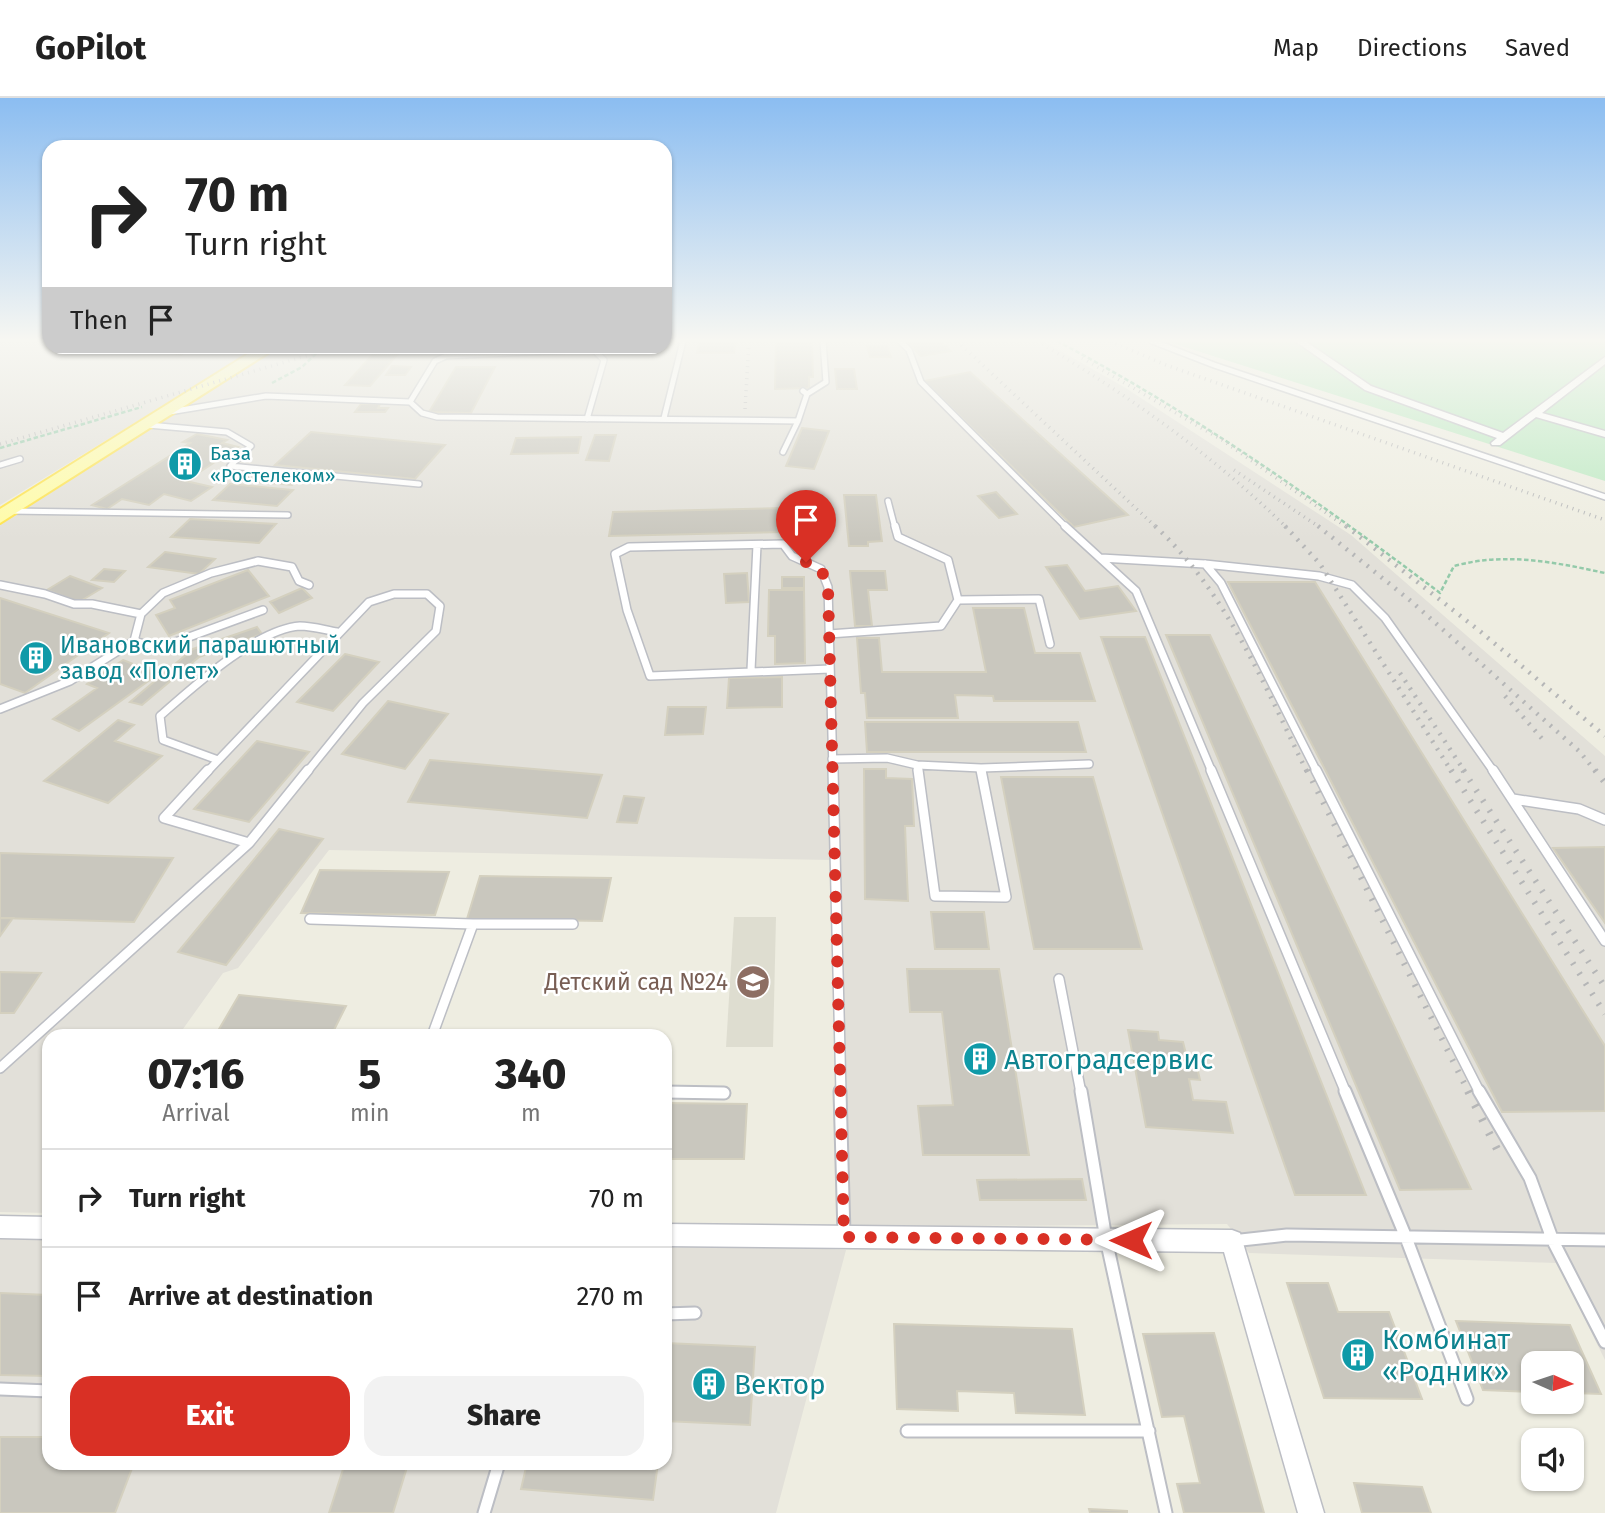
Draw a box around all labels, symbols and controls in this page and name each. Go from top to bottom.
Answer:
text: GoPilot [35,28,146,68]
text: Map [1273,34,1319,62]
text: Directions [1357,34,1467,62]
text: Saved [1505,34,1570,62]
text: 70 m [185,165,289,224]
icon: right [70,168,161,259]
text: Turn right [185,225,327,263]
icon: arrive [142,301,180,339]
text: Then [70,305,128,336]
place label: База «Ростелеком» [210,442,335,487]
building icon: База «Ростелеком» [166,445,204,483]
pin [776,490,836,562]
icon: arrive [787,501,825,539]
place label: Ивановский парашютный завод «Полет» [60,631,340,685]
building icon: Ивановский парашютный завод «Полет» [17,639,55,677]
school or university icon: Детский сад №24 [734,963,772,1001]
place label: Детский сад №24 [544,968,728,996]
building icon: Автоградсервис [961,1040,999,1078]
place label: Автоградсервис [1004,1043,1213,1076]
text: 07:16 [148,1049,244,1099]
text: 5 [358,1049,381,1099]
text: 340 [495,1049,566,1099]
text: Arrival [162,1099,230,1127]
text: min [350,1099,390,1127]
text: m [521,1099,541,1127]
icon: right [70,1179,108,1217]
text: Turn right [129,1183,246,1214]
text: 70 m [589,1183,644,1214]
position arrow [1094,1203,1168,1277]
icon: arrive [70,1277,108,1315]
text: Arrive at destination [129,1281,373,1312]
text: 270 m [576,1281,644,1312]
place label: Комбинат «Родник» [1382,1323,1511,1388]
building icon: Комбинат «Родник» [1339,1336,1377,1374]
north arrow [1521,1351,1584,1414]
map controls [1521,1351,1584,1491]
building icon: Вектор [690,1365,728,1403]
place label: Вектор [734,1368,826,1401]
button: Exit [70,1376,350,1456]
button: Share [364,1376,644,1456]
button: sound [1521,1428,1584,1491]

